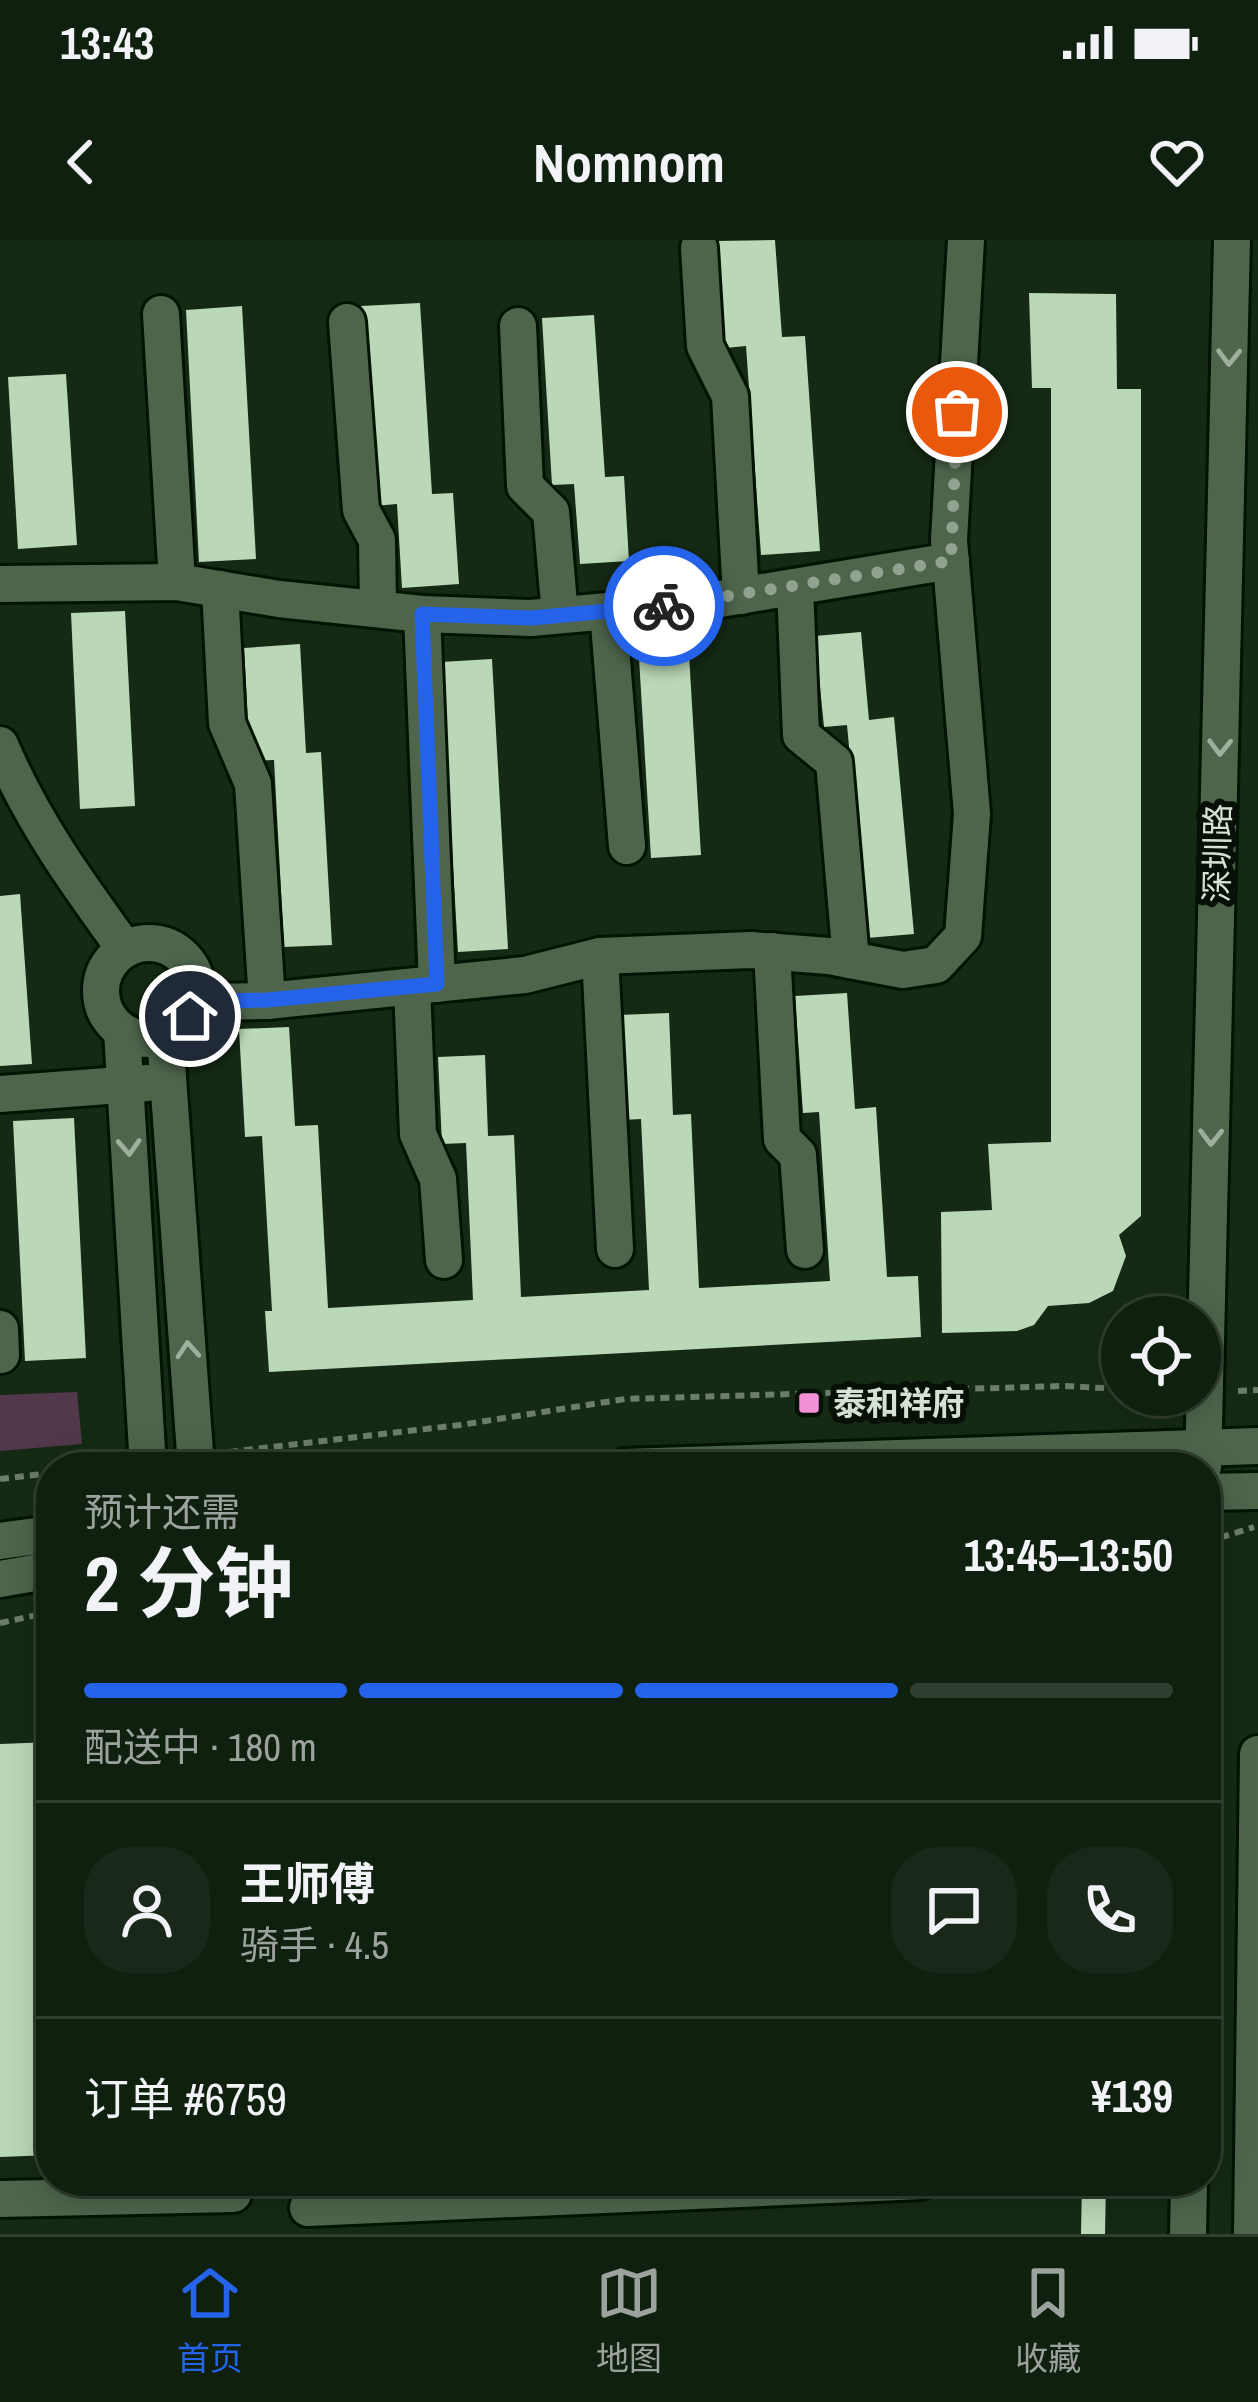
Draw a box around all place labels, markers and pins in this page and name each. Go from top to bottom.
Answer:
pin [906,361,1008,463]
pin [139,965,241,1067]
place label: 泰和祥府 [833,1381,965,1425]
marker: 泰和祥府 [796,1390,822,1416]

